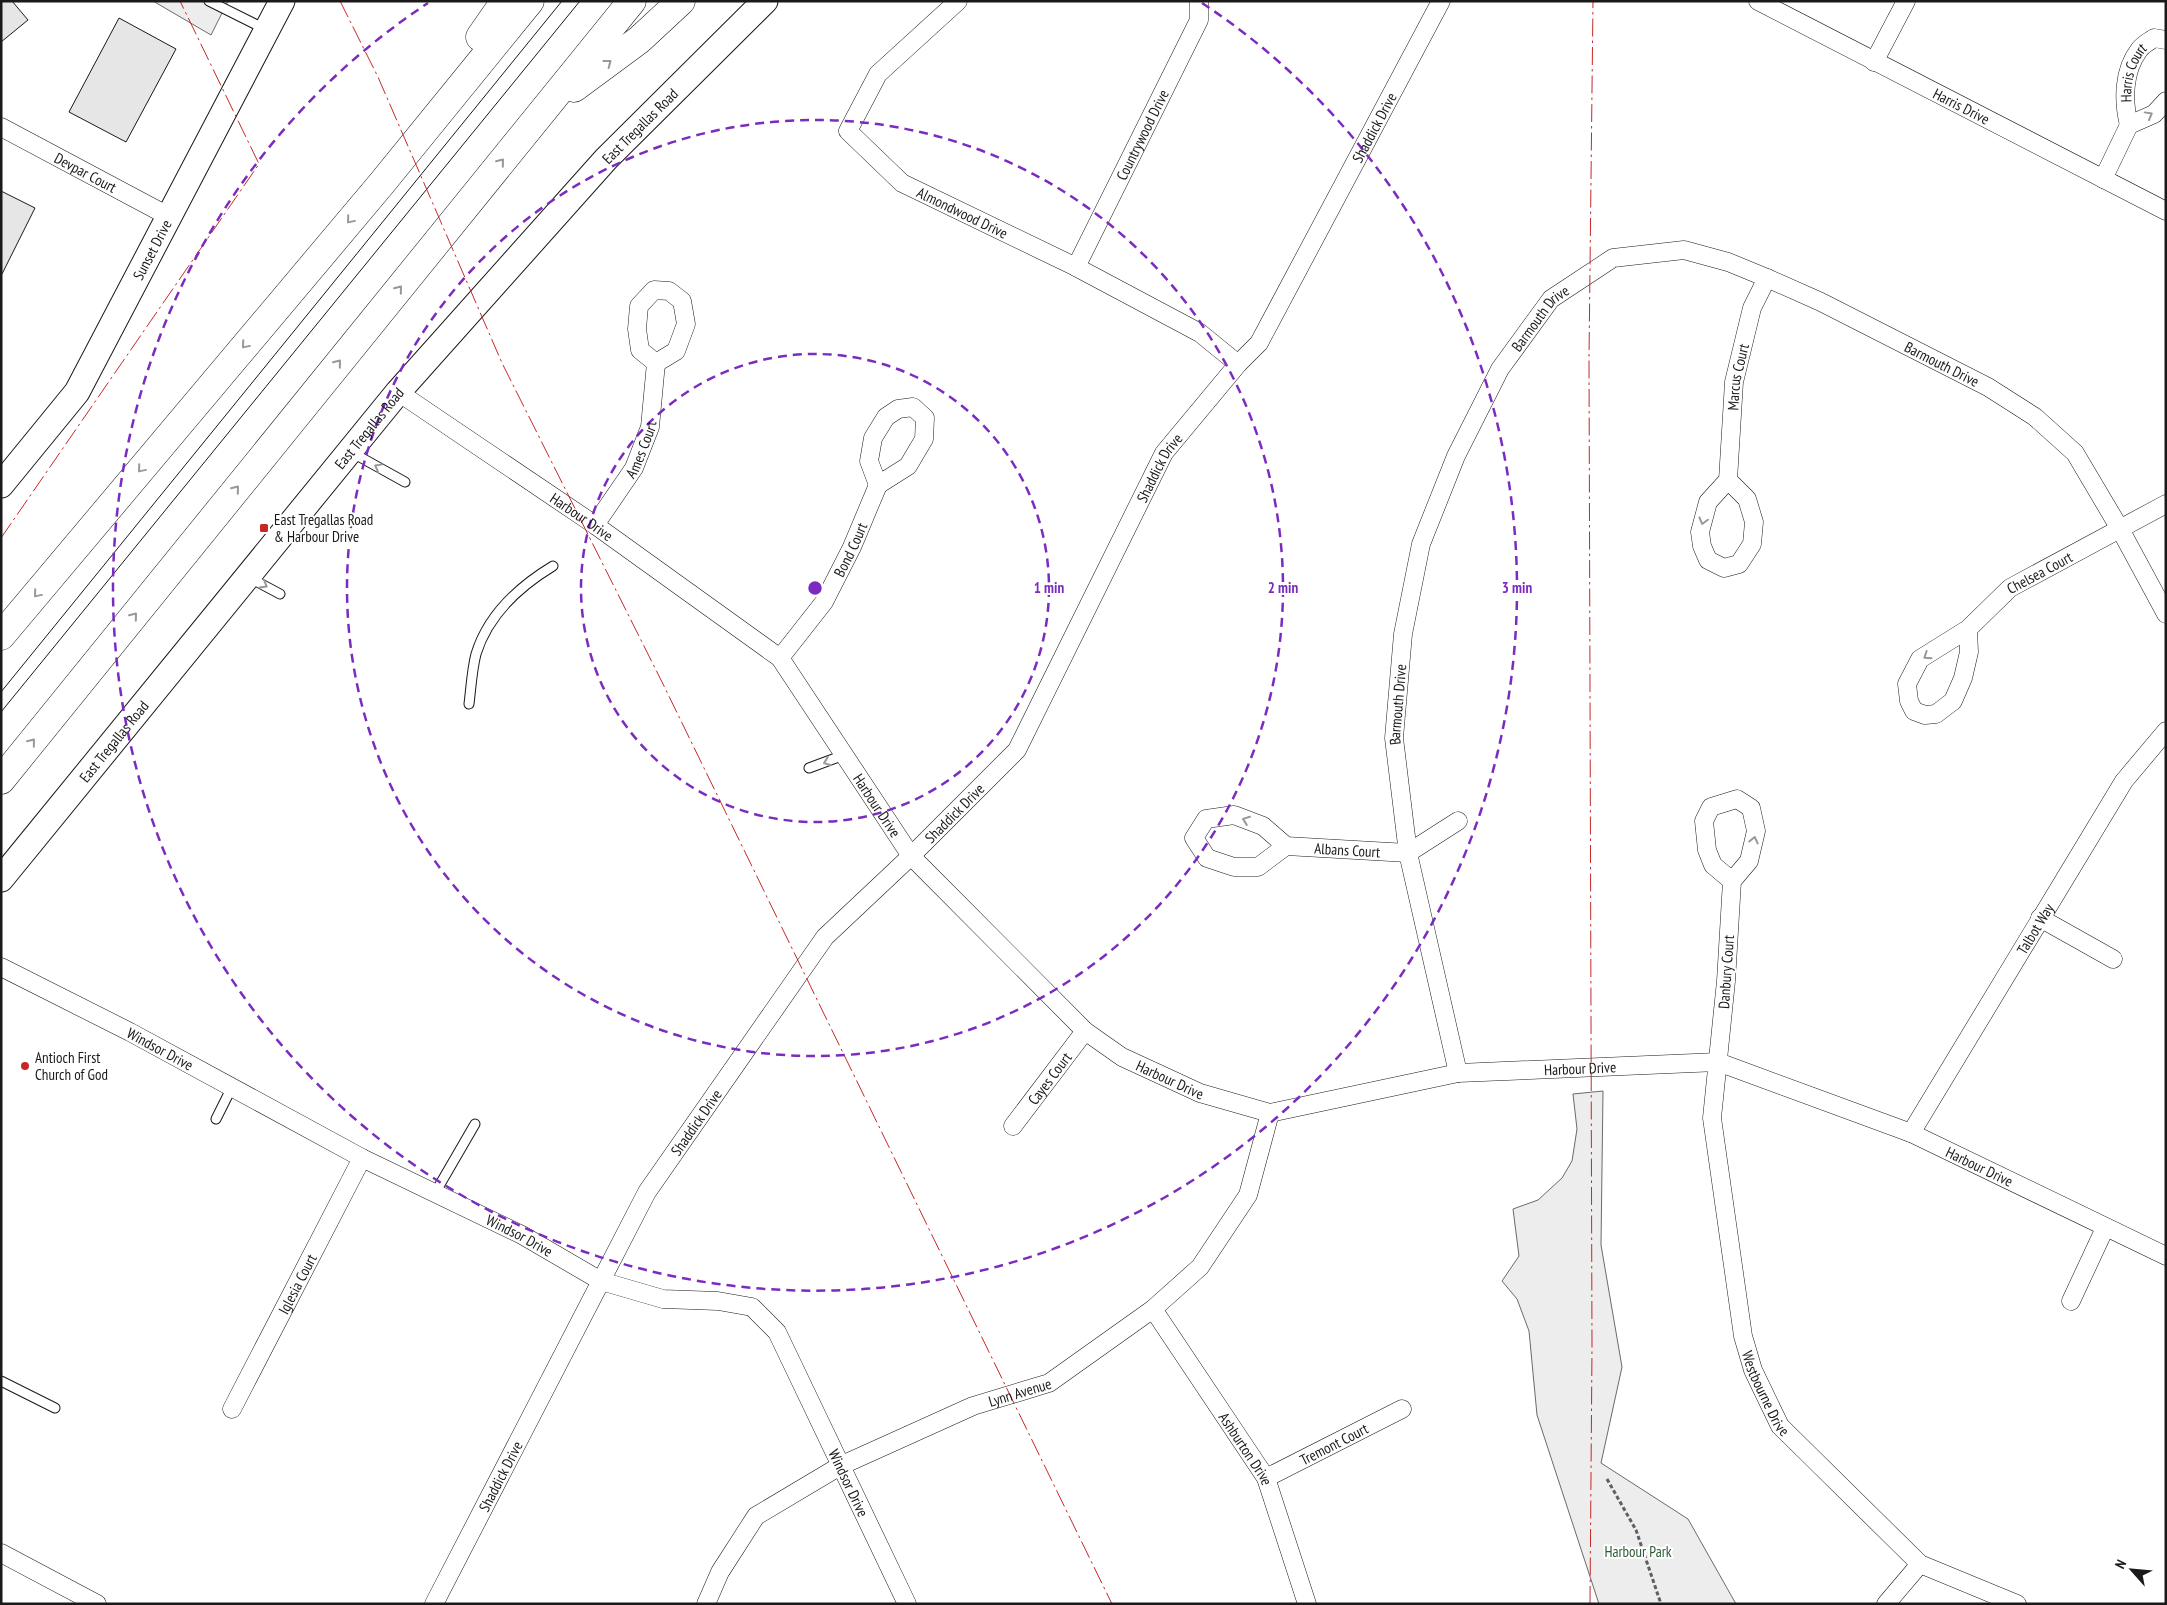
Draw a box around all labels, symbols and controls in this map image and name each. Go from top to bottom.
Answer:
street label: Harris Court [2116,38,2150,102]
one-way arrow [602,60,611,68]
street label: Harris Drive [1930,83,1993,128]
street label: East Tregallas Road [598,84,682,167]
street label: Countrywood Drive [1111,86,1172,183]
street label: Shaddick Drive [1347,89,1400,166]
one-way arrow [2144,111,2153,121]
street label: Devpar Court [51,148,120,196]
one-way arrow [495,159,504,168]
street label: Almondwood Drive [914,182,1011,242]
one-way arrow [347,215,356,224]
street label: Sunset Drive [128,216,175,283]
street label: Barmouth Drive [1507,280,1572,355]
one-way arrow [393,286,401,295]
street label: Barmouth Drive [1902,337,1983,391]
one-way arrow [242,339,251,348]
street label: Marcus Court [1723,342,1753,411]
one-way arrow [333,360,341,369]
street label: East Tregallas Road [330,383,407,472]
street label: Ames Court [621,421,660,481]
street label: Shaddick Drive [1132,429,1186,505]
one-way arrow [138,463,147,472]
one-way arrow [374,463,383,473]
one-way arrow [231,486,240,495]
street label: Harbour Drive [547,488,617,545]
place label: East Tregallas Road & Harbour Drive [274,510,373,546]
one-way arrow [1698,516,1709,525]
street label: Bond Court [829,519,871,580]
marker: East Tregallas Road & Harbour Drive [258,522,270,534]
street label: Chelsea Court [2003,547,2075,598]
text: 1 min [1034,578,1064,597]
text: 2 min [1268,578,1298,597]
text: 3 min [1502,578,1532,597]
one-way arrow [258,579,267,589]
centre of rings [806,579,824,597]
one-way arrow [33,588,42,597]
one-way arrow [129,613,137,622]
one-way arrow [1923,649,1932,659]
street label: Barmouth Drive [1385,663,1410,746]
street label: East Tregallas Road [75,696,152,786]
one-way arrow [26,739,34,748]
one-way arrow [823,756,832,766]
street label: Harbour Drive [849,770,905,841]
street label: Shaddick Drive [920,779,988,847]
one-way arrow [1242,816,1251,826]
one-way arrow [1748,835,1759,844]
street label: Albans Court [1314,838,1381,861]
street label: Talbot Way [2012,899,2058,958]
street label: Danbury Court [1714,934,1738,1010]
street label: Windsor Drive [124,1023,197,1074]
place label: Antioch First Church of God [35,1048,108,1084]
street label: Cayes Court [1023,1048,1075,1108]
street label: Harbour Drive [1133,1055,1206,1103]
street label: Harbour Drive [1543,1057,1617,1079]
marker: Antioch First Church of God [19,1060,31,1072]
street label: Shaddick Drive [666,1085,725,1159]
street label: Harbour Drive [1943,1142,2016,1190]
street label: Windsor Drive [483,1210,556,1260]
street label: Iglesia Court [273,1250,320,1317]
street label: Westbourne Drive [1738,1348,1794,1440]
street label: Lynn Avenue [986,1373,1053,1410]
street label: Ashburton Drive [1215,1409,1277,1487]
street label: Tremont Court [1296,1418,1371,1469]
street label: Shaddick Drive [474,1438,526,1514]
street label: Windsor Drive [825,1446,873,1520]
park label: Harbour Park [1604,1542,1672,1561]
north arrow [2107,1545,2157,1595]
text: N [2111,1557,2130,1572]

